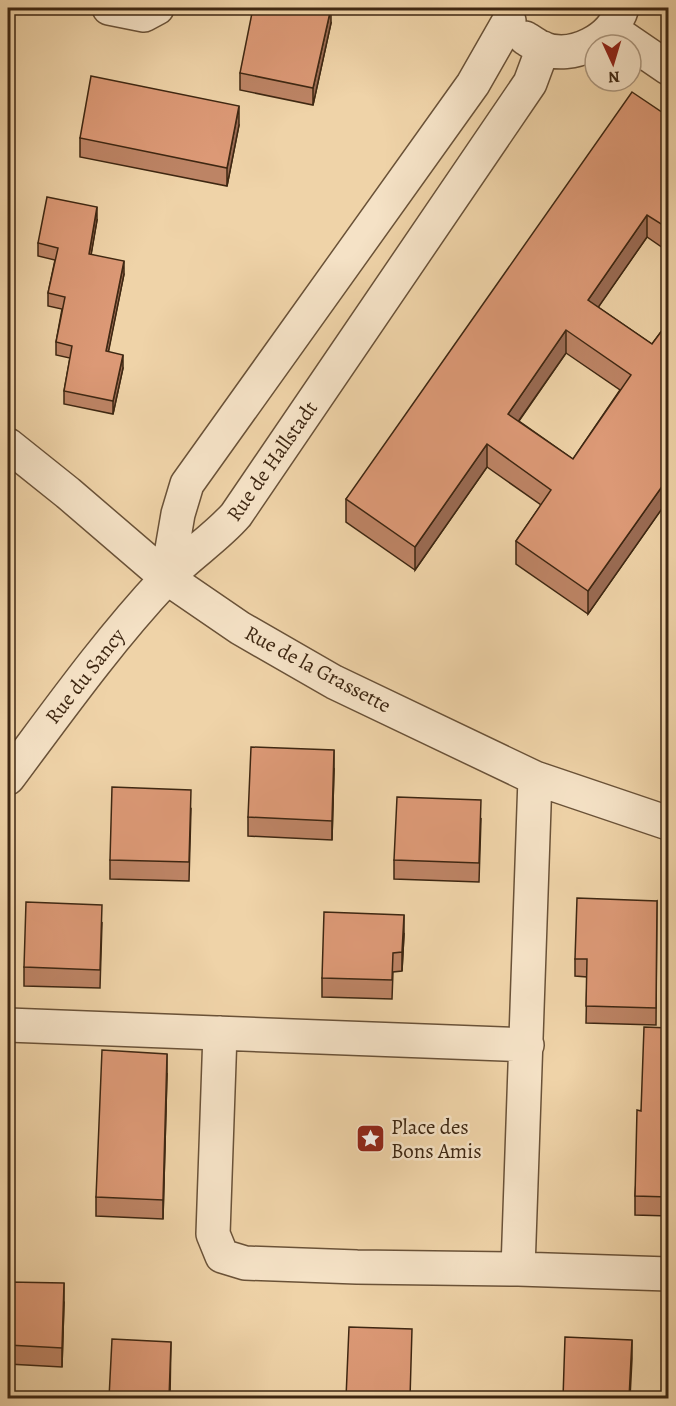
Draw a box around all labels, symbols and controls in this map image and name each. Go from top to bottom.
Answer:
north arrow [583,33,643,93]
text: N [607,66,621,88]
street label: Rue de Hallstadt [220,395,324,527]
street label: Rue de la Grassette [240,619,396,719]
street label: Rue du Sancy [39,622,132,730]
place label: Place des Bons Amis [391,1113,482,1165]
place icon: Place des Bons Amis [354,1123,386,1155]

